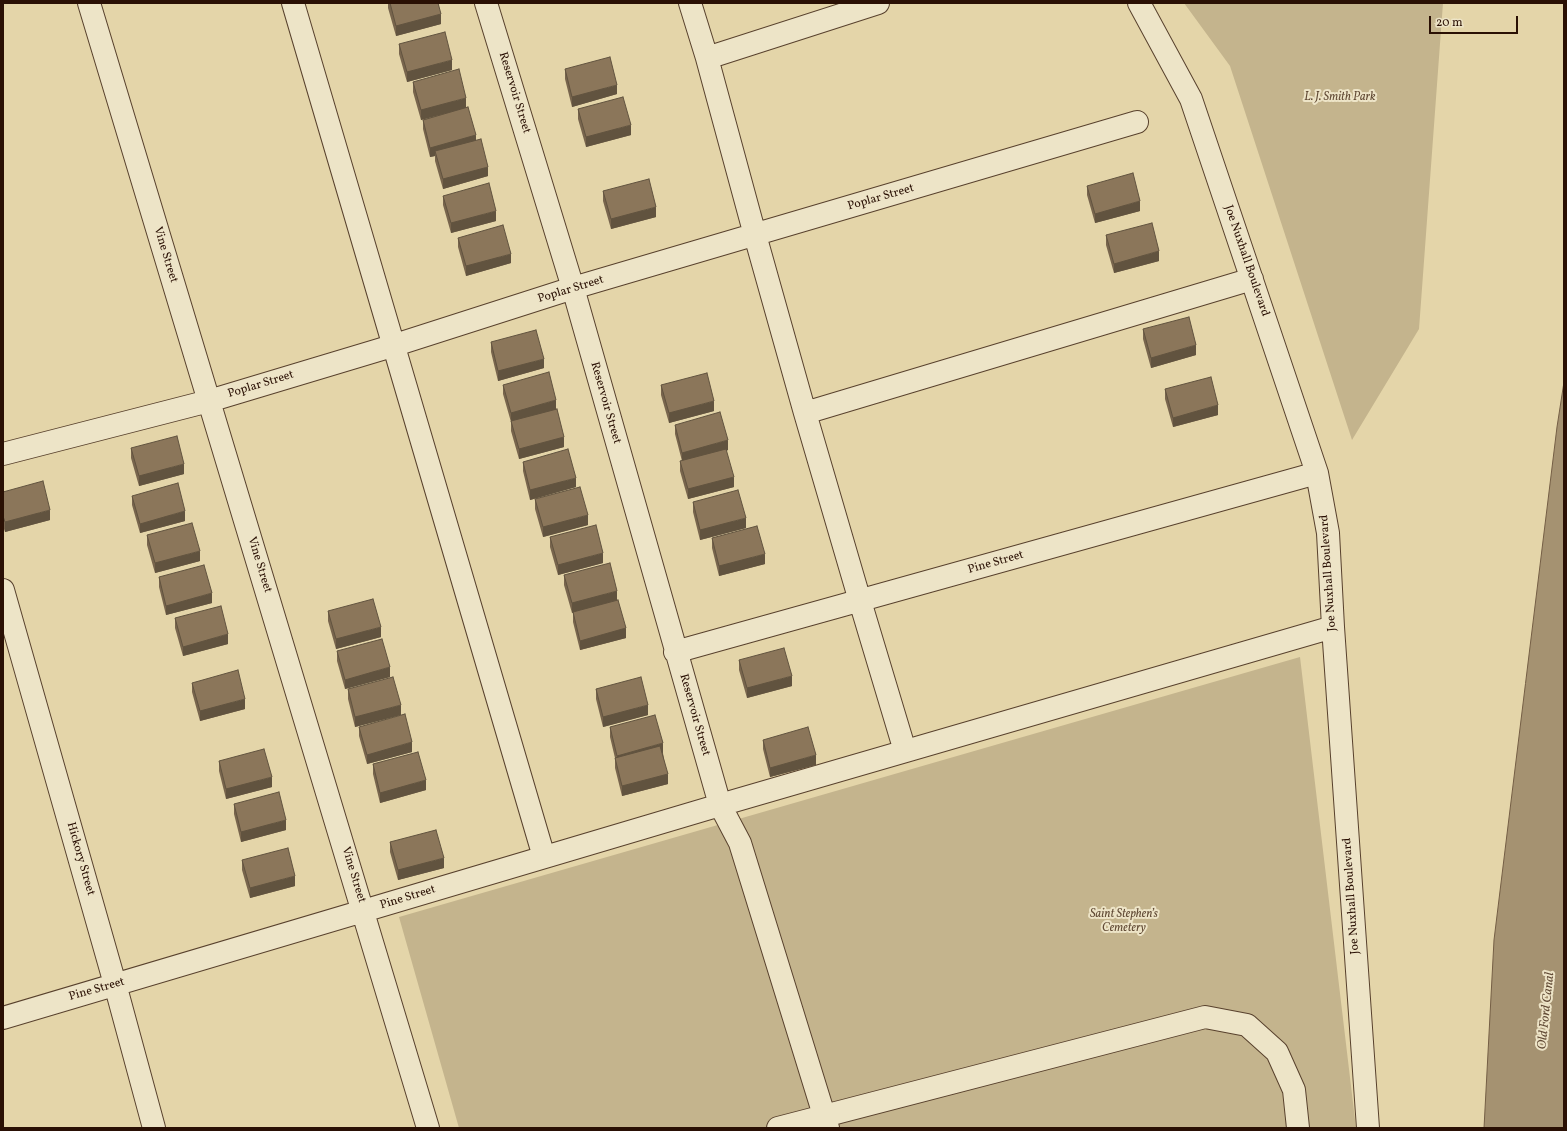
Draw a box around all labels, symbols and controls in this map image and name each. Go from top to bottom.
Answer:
scale bar [1431,8,1520,34]
text: 20 m [1436,15,1463,31]
street label: Reservoir Street [495,50,533,136]
park label: L. J. Smith Park [1304,91,1376,105]
street label: Poplar Street [846,182,916,214]
street label: Joe Nuxhall Boulevard [1220,203,1272,319]
street label: Vine Street [150,225,180,285]
street label: Poplar Street [536,273,606,307]
street label: Reservoir Street [586,360,624,446]
street label: Poplar Street [226,368,296,402]
street label: Joe Nuxhall Boulevard [1318,514,1340,632]
street label: Vine Street [244,535,274,595]
street label: Pine Street [966,548,1026,578]
street label: Reservoir Street [675,672,713,758]
street label: Hickory Street [63,821,97,897]
street label: Joe Nuxhall Boulevard [1341,837,1363,955]
street label: Vine Street [338,845,368,905]
street label: Pine Street [379,883,437,913]
park label: Saint Stephen’s Cemetery [1090,908,1158,936]
water label: Old Ford Canal [1535,972,1559,1050]
street label: Pine Street [67,975,127,1005]

